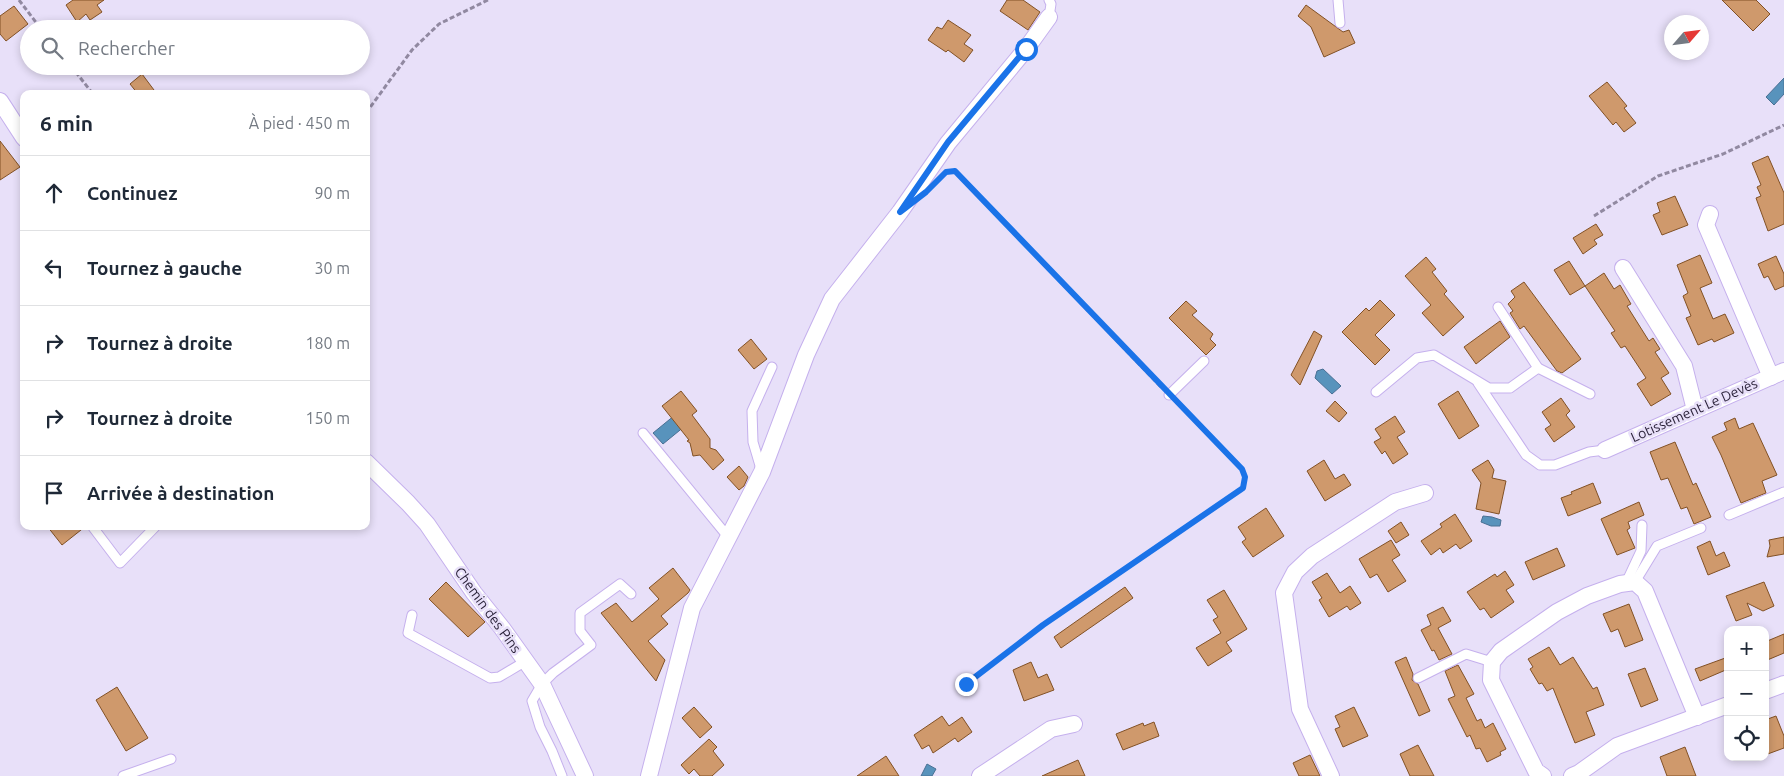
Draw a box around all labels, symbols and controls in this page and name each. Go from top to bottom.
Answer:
north arrow [1664,15,1709,60]
search box [20,20,370,75]
icon: search [38,34,66,62]
text: Rechercher [78,37,175,59]
route start [1015,38,1038,61]
text: 6 min [40,111,93,135]
text: À pied · 450 m [249,114,350,132]
icon: ahead [40,179,68,207]
text: Continuez [87,182,177,204]
text: 90 m [314,184,350,202]
icon: left [40,254,68,282]
text: Tournez à gauche [87,257,242,279]
text: 30 m [314,259,350,277]
icon: right [40,329,68,357]
text: Tournez à droite [87,332,233,354]
text: 180 m [305,334,350,352]
street label: Lotissement Le Devès [1628,375,1760,445]
icon: right [40,404,68,432]
text: Tournez à droite [87,407,233,429]
text: 150 m [305,409,350,427]
icon: arrive [40,479,68,507]
text: Arrivée à destination [87,482,274,504]
street label: Chemin des Pins [452,564,524,656]
map controls [1724,626,1769,761]
button: + [1724,626,1769,671]
button: − [1724,671,1769,716]
route end [955,673,978,696]
button: locate [1724,716,1769,761]

